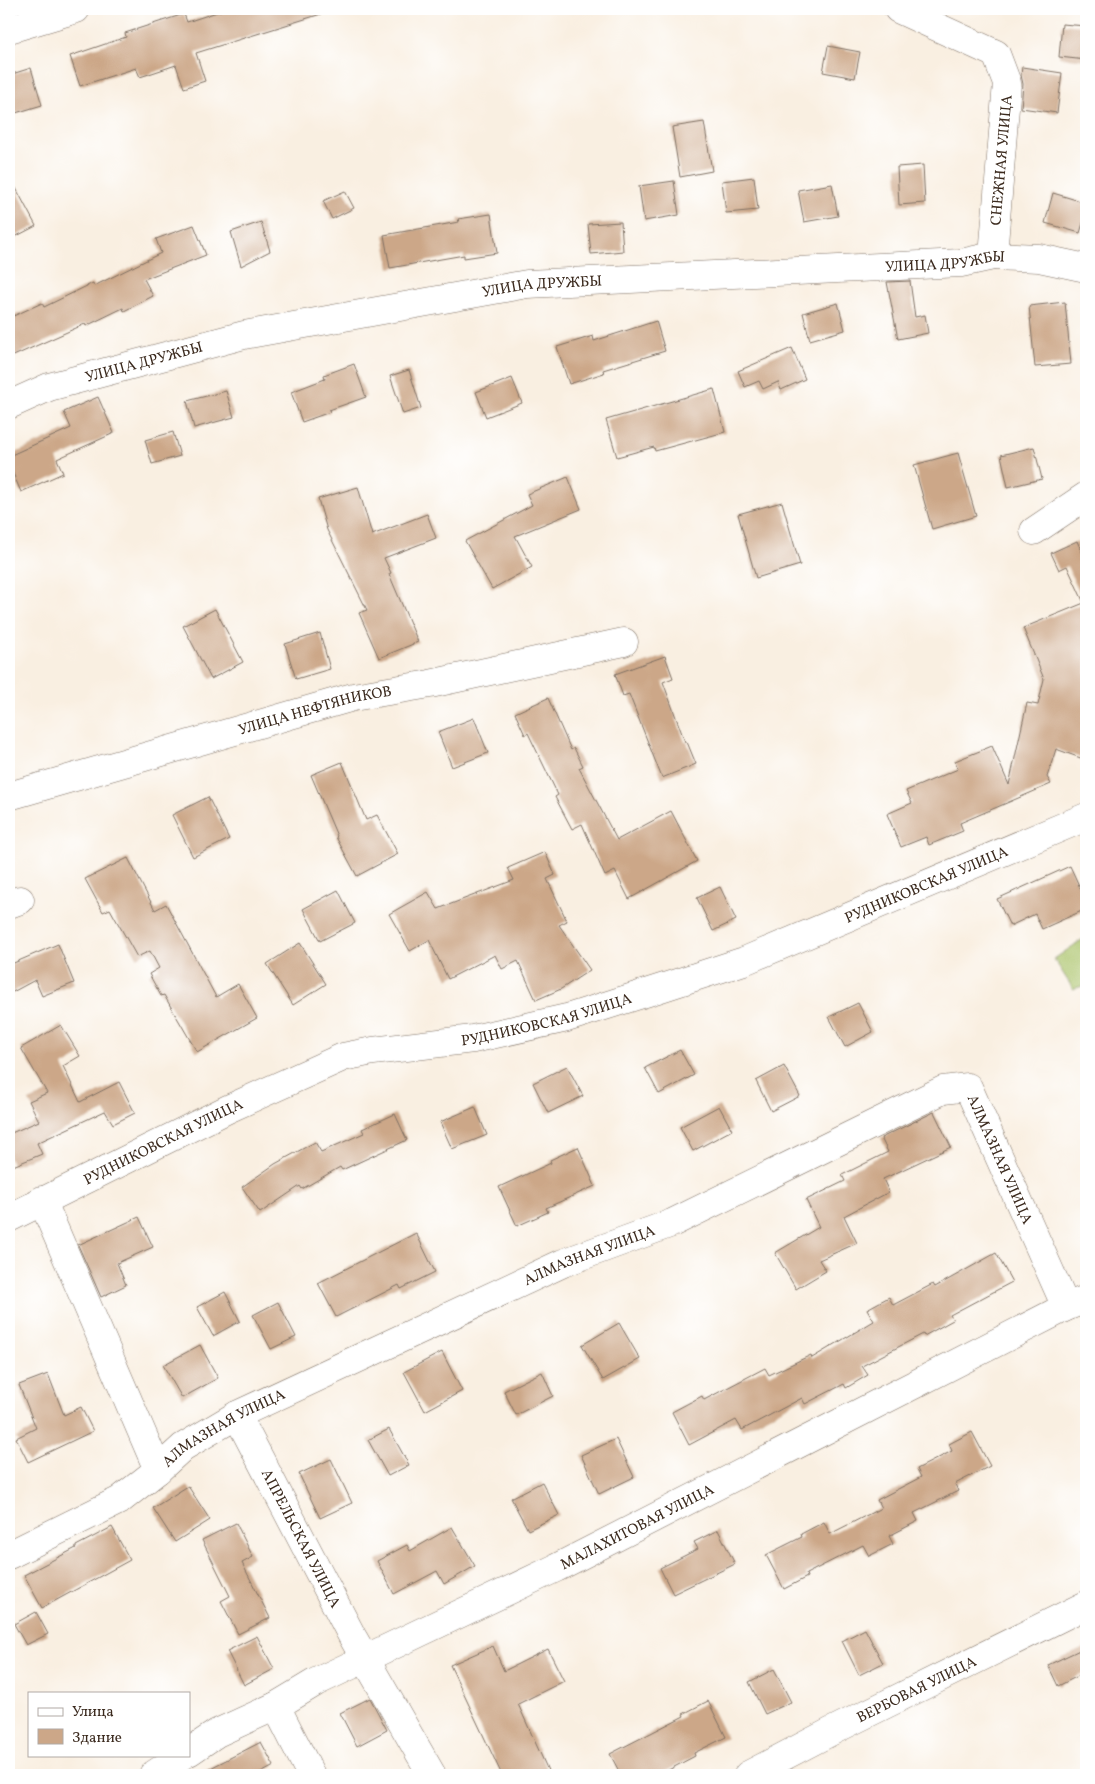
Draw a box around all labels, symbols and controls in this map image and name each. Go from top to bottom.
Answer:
street label: СНЕЖНАЯ УЛИЦА [986,93,1019,226]
street label: УЛИЦА ДРУЖБЫ [884,247,1005,279]
street label: УЛИЦА ДРУЖБЫ [480,271,603,304]
street label: УЛИЦА ДРУЖБЫ [83,337,205,389]
street label: УЛИЦА НЕФТЯНИКОВ [236,682,394,741]
street label: РУДНИКОВСКАЯ УЛИЦА [842,842,1012,929]
street label: РУДНИКОВСКАЯ УЛИЦА [460,989,635,1052]
street label: АЛМАЗНАЯ УЛИЦА [961,1092,1037,1228]
street label: РУДНИКОВСКАЯ УЛИЦА [80,1094,247,1191]
street label: АЛМАЗНАЯ УЛИЦА [520,1221,659,1292]
street label: АЛМАЗНАЯ УЛИЦА [158,1385,290,1473]
street label: АПРЕЛЬСКАЯ УЛИЦА [255,1466,345,1613]
street label: МАЛАХИТОВАЯ УЛИЦА [557,1480,718,1576]
street label: ВЕРБОВАЯ УЛИЦА [854,1652,981,1729]
legend [28,1692,190,1756]
text: Улица [72,1702,114,1723]
text: Здание [72,1728,122,1749]

